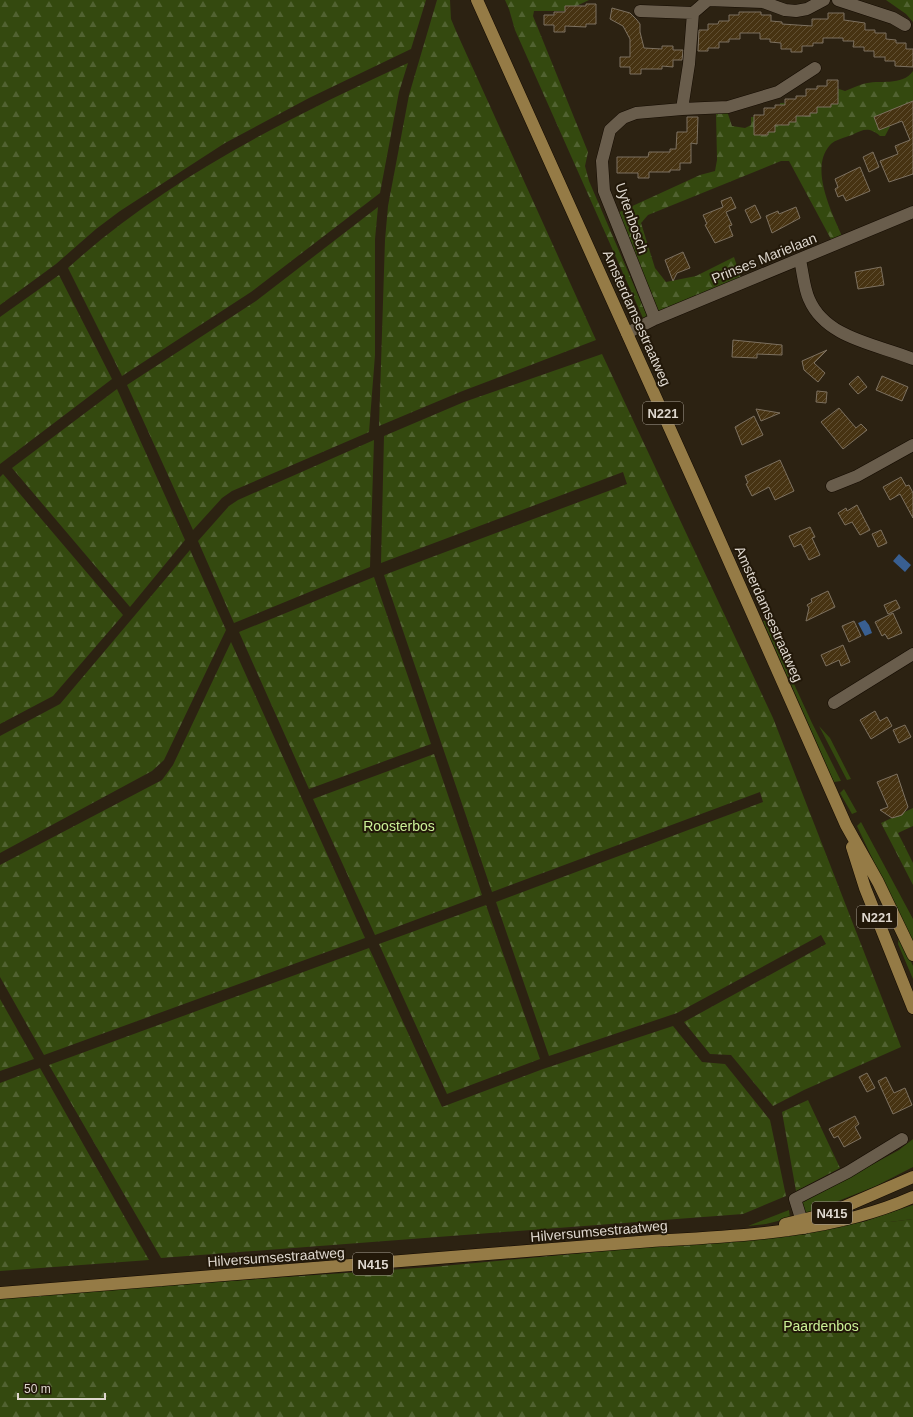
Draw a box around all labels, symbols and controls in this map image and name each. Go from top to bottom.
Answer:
street label: Uytenbosch [612,180,652,256]
street label: Prinses Marielaan [709,230,819,286]
street label: Amsterdamsestraatweg [600,248,674,388]
road number: N221 [643,402,683,424]
street label: Amsterdamsestraatweg [732,544,806,684]
park label: Roosterbos [363,818,435,834]
road number: N221 [857,906,897,928]
road number: N415 [812,1202,852,1224]
street label: Hilversumsestraatweg [530,1217,668,1245]
street label: Hilversumsestraatweg [207,1244,345,1270]
road number: N415 [353,1253,393,1275]
park label: Paardenbos [783,1318,859,1334]
scale bar [18,1375,105,1401]
text: 50 m [24,1382,51,1396]

